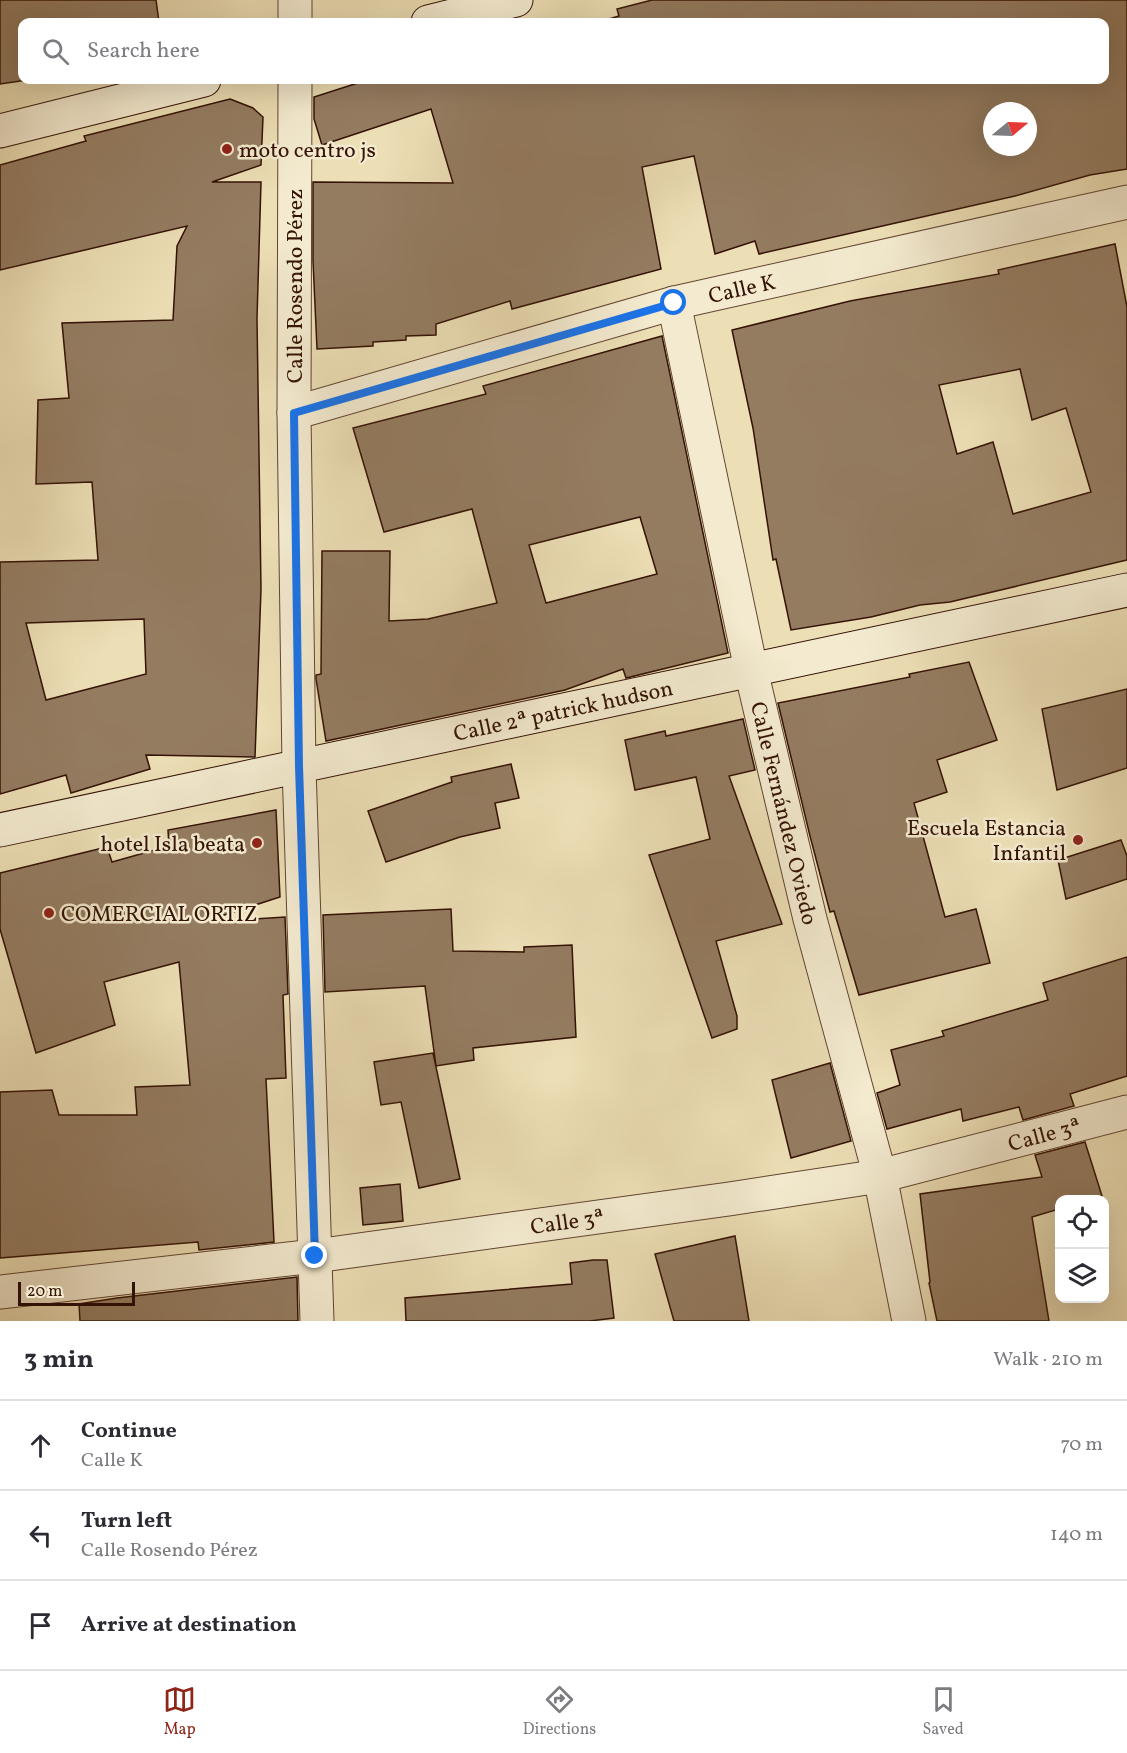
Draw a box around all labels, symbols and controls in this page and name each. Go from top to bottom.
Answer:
search box [18,18,1109,84]
icon: search [39,35,72,68]
text: Search here [87,36,200,67]
north arrow [983,102,1037,156]
place label: moto centro js [239,136,376,167]
marker: moto centro js [220,142,234,156]
street label: Calle Rosendo Pérez [281,189,312,383]
street label: Calle K [706,268,779,313]
route start [660,289,686,315]
street label: Calle 2ª patrick hudson [451,674,676,751]
street label: Calle Fernández Oviedo [741,699,824,928]
place label: Escuela Estancia Infantil [907,814,1066,870]
place label: hotel Isla beata [100,830,245,861]
marker: Escuela Estancia Infantil [1071,833,1085,847]
marker: hotel Isla beata [250,836,264,850]
place label: COMERCIAL ORTIZ [61,900,258,931]
marker: COMERCIAL ORTIZ [42,906,56,920]
street label: Calle 3ª [1005,1112,1084,1161]
map controls [1055,1195,1109,1303]
button: locate [1055,1195,1109,1249]
street label: Calle 3ª [528,1203,606,1244]
route end [301,1242,327,1268]
button: layers [1055,1249,1109,1303]
scale bar [18,1279,135,1306]
text: 20 m [27,1281,62,1303]
text: 3 min [24,1342,94,1378]
text: Walk · 210 m [993,1346,1103,1374]
text: Continue [81,1416,177,1447]
icon: ahead [24,1429,57,1462]
text: 70 m [1060,1431,1103,1459]
text: Calle K [81,1447,143,1475]
text: Turn left [81,1506,172,1537]
icon: left [24,1519,57,1552]
text: 140 m [1050,1521,1103,1549]
text: Calle Rosendo Pérez [81,1537,258,1565]
icon: arrive [24,1609,57,1642]
text: Arrive at destination [81,1610,297,1641]
tab: Map [163,1683,196,1741]
tab: Directions [523,1683,596,1741]
tab: Saved [923,1683,964,1741]

